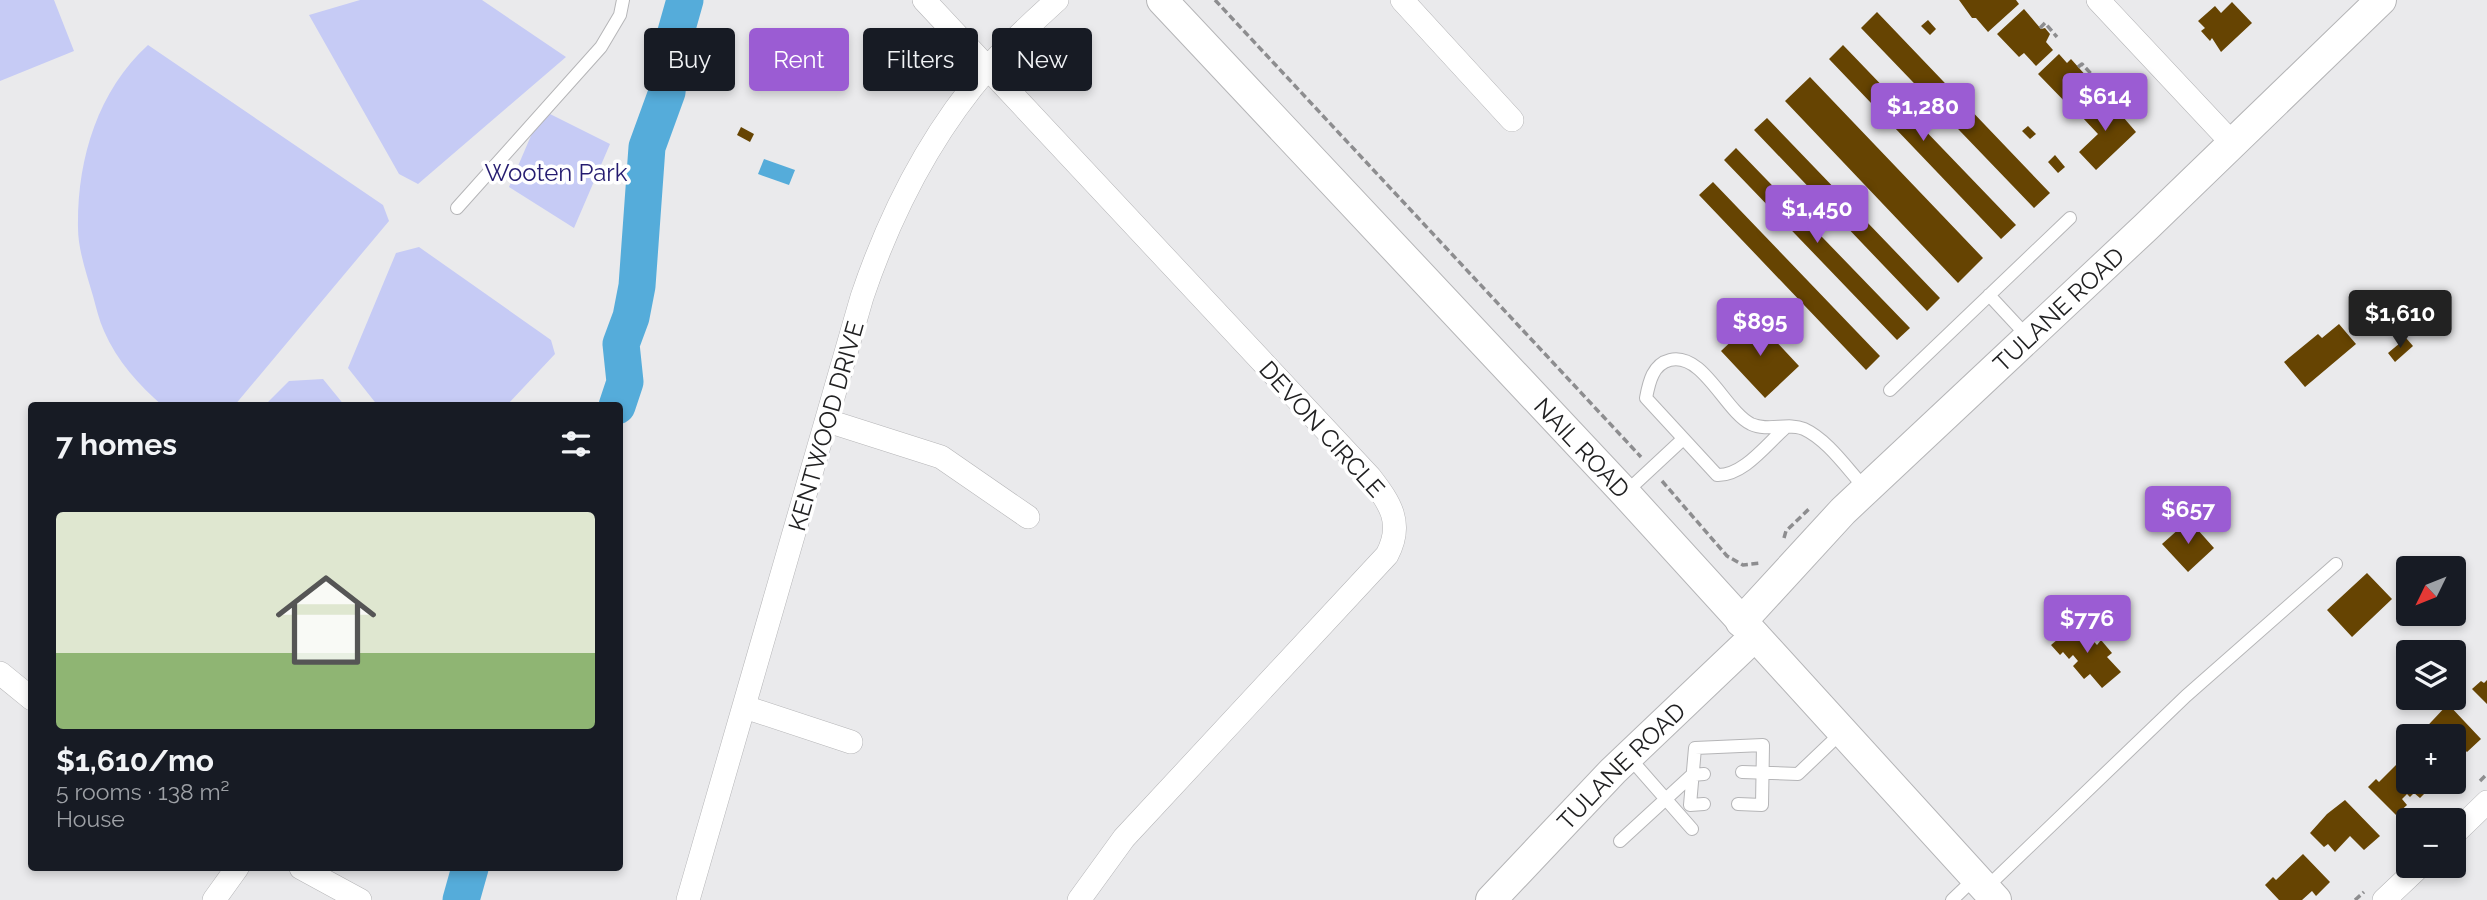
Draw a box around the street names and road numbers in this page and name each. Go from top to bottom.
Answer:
street label: TULANE ROAD [1987,241,2130,377]
street label: KENTWOOD DRIVE [782,318,870,534]
street label: DEVON CIRCLE [1253,355,1391,503]
street label: NAIL ROAD [1528,391,1636,504]
street label: TULANE ROAD [1551,696,1691,835]

